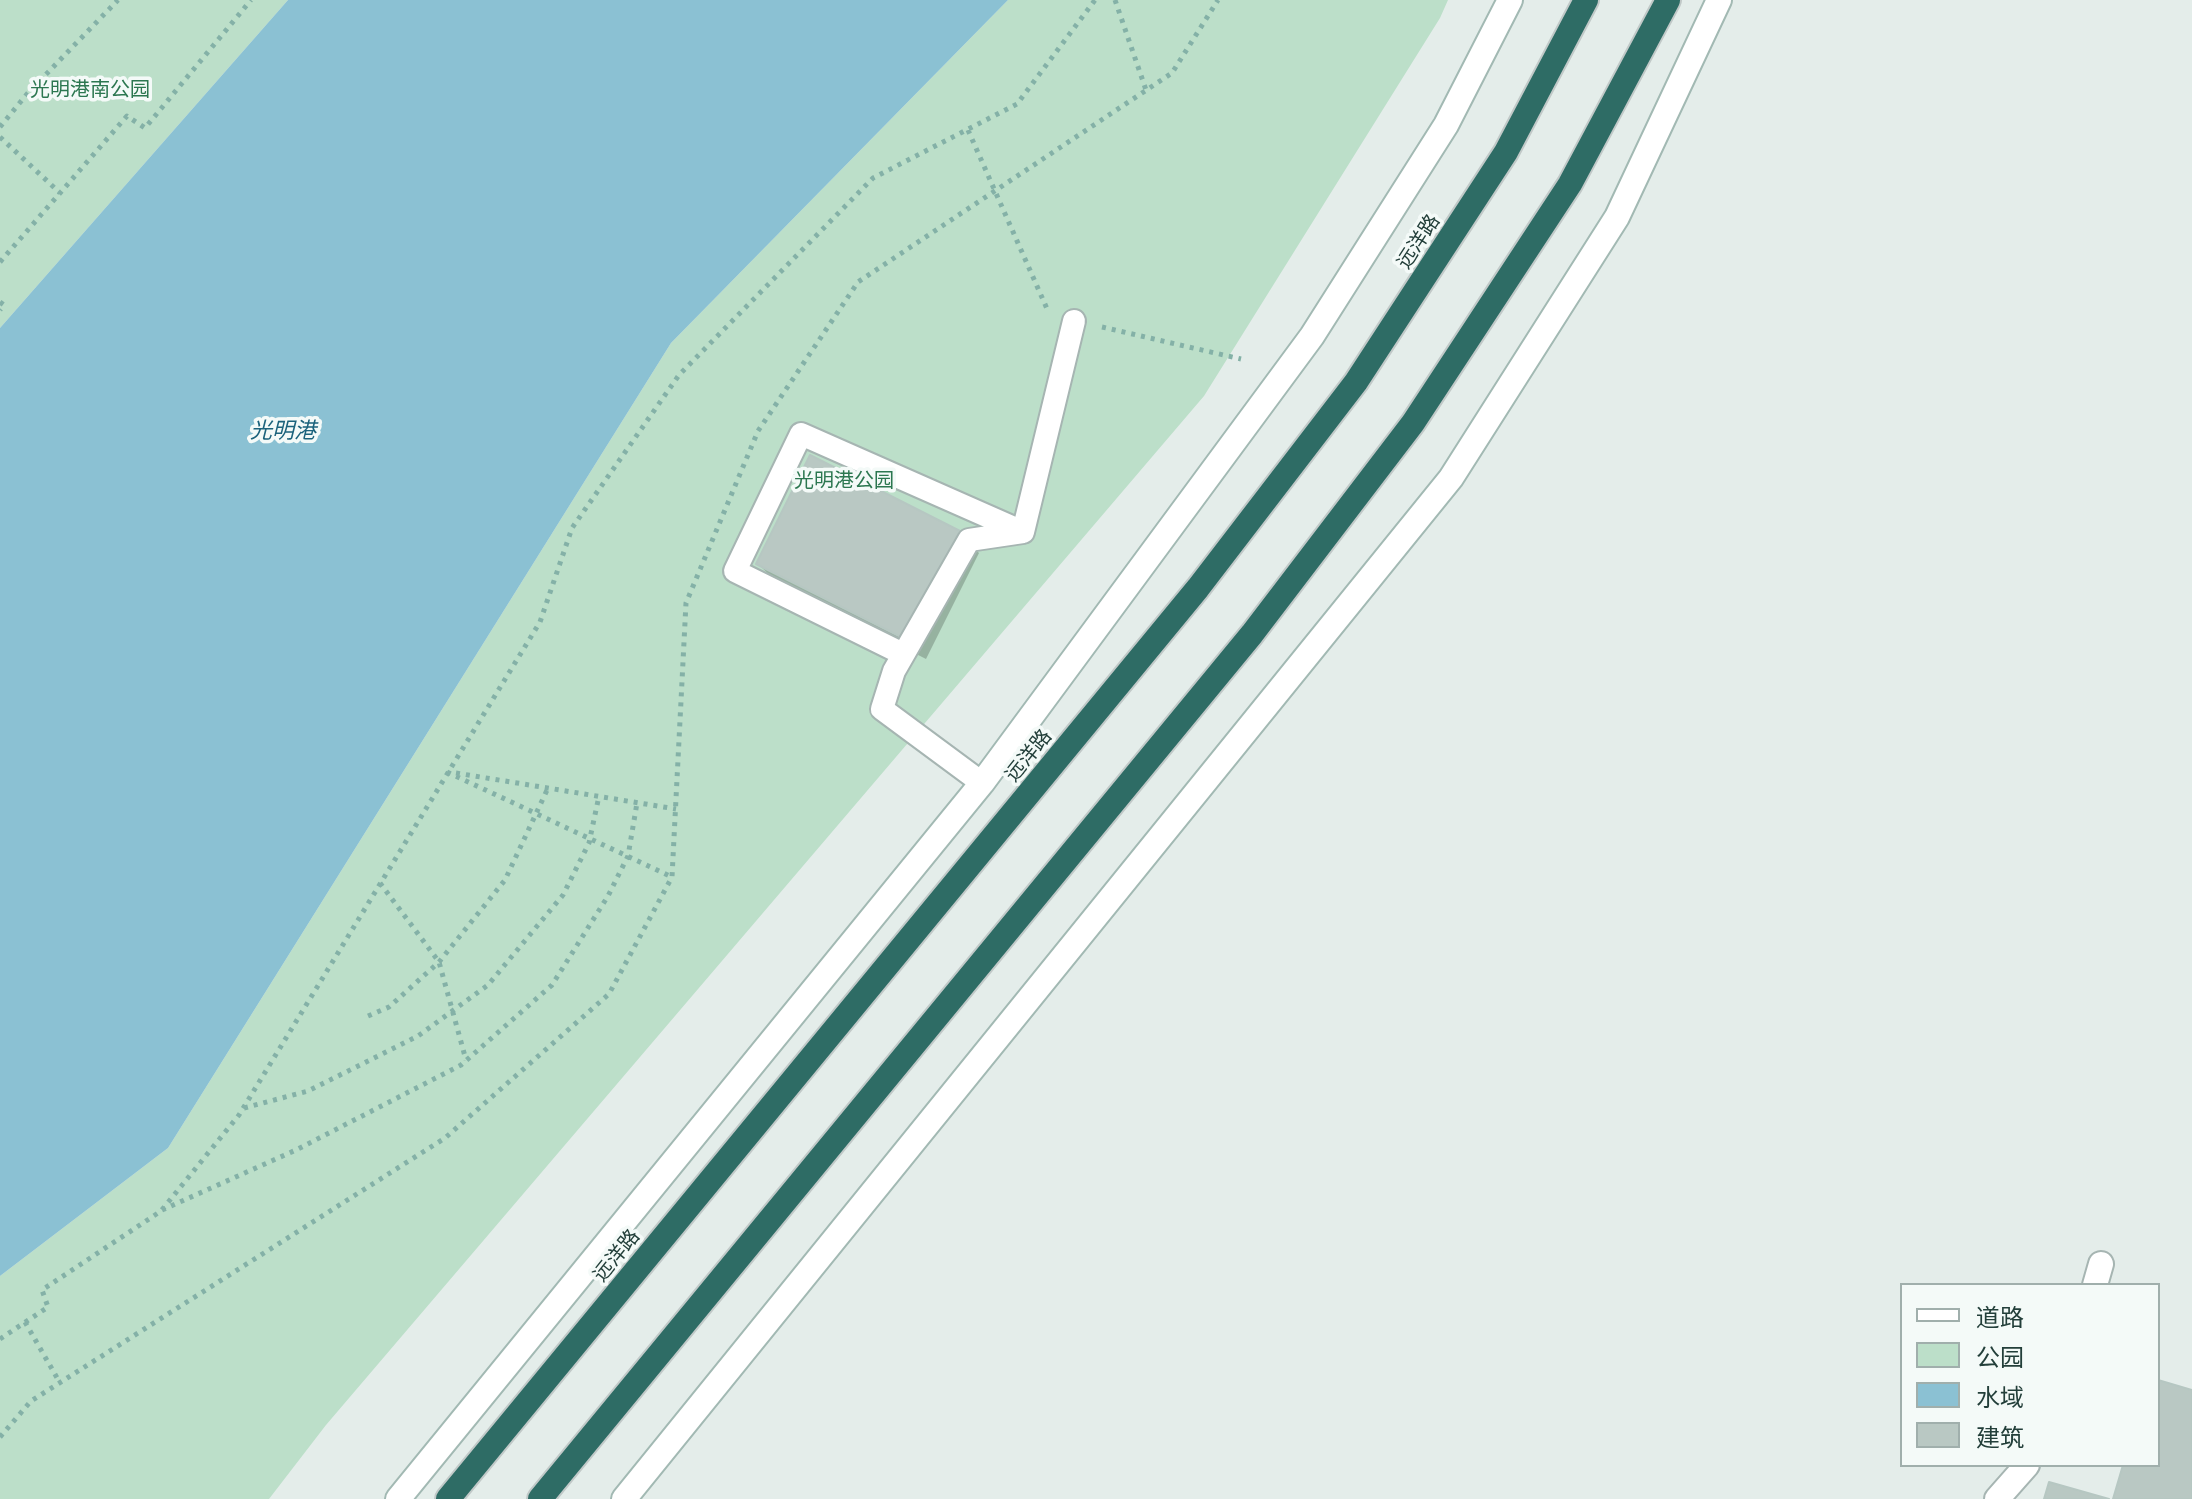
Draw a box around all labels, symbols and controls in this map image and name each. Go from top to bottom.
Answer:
park label: 光明港南公园 [30,78,150,102]
street label: 远洋路 [1393,210,1445,274]
water label: 光明港 [250,419,316,445]
park label: 光明港公园 [794,469,894,493]
street label: 远洋路 [1001,725,1057,787]
street label: 远洋路 [589,1225,645,1287]
legend [1900,1283,2160,1467]
text: 道路 [1976,1300,2024,1333]
text: 公园 [1976,1340,2024,1373]
text: 水域 [1976,1380,2024,1413]
text: 建筑 [1976,1420,2024,1453]

